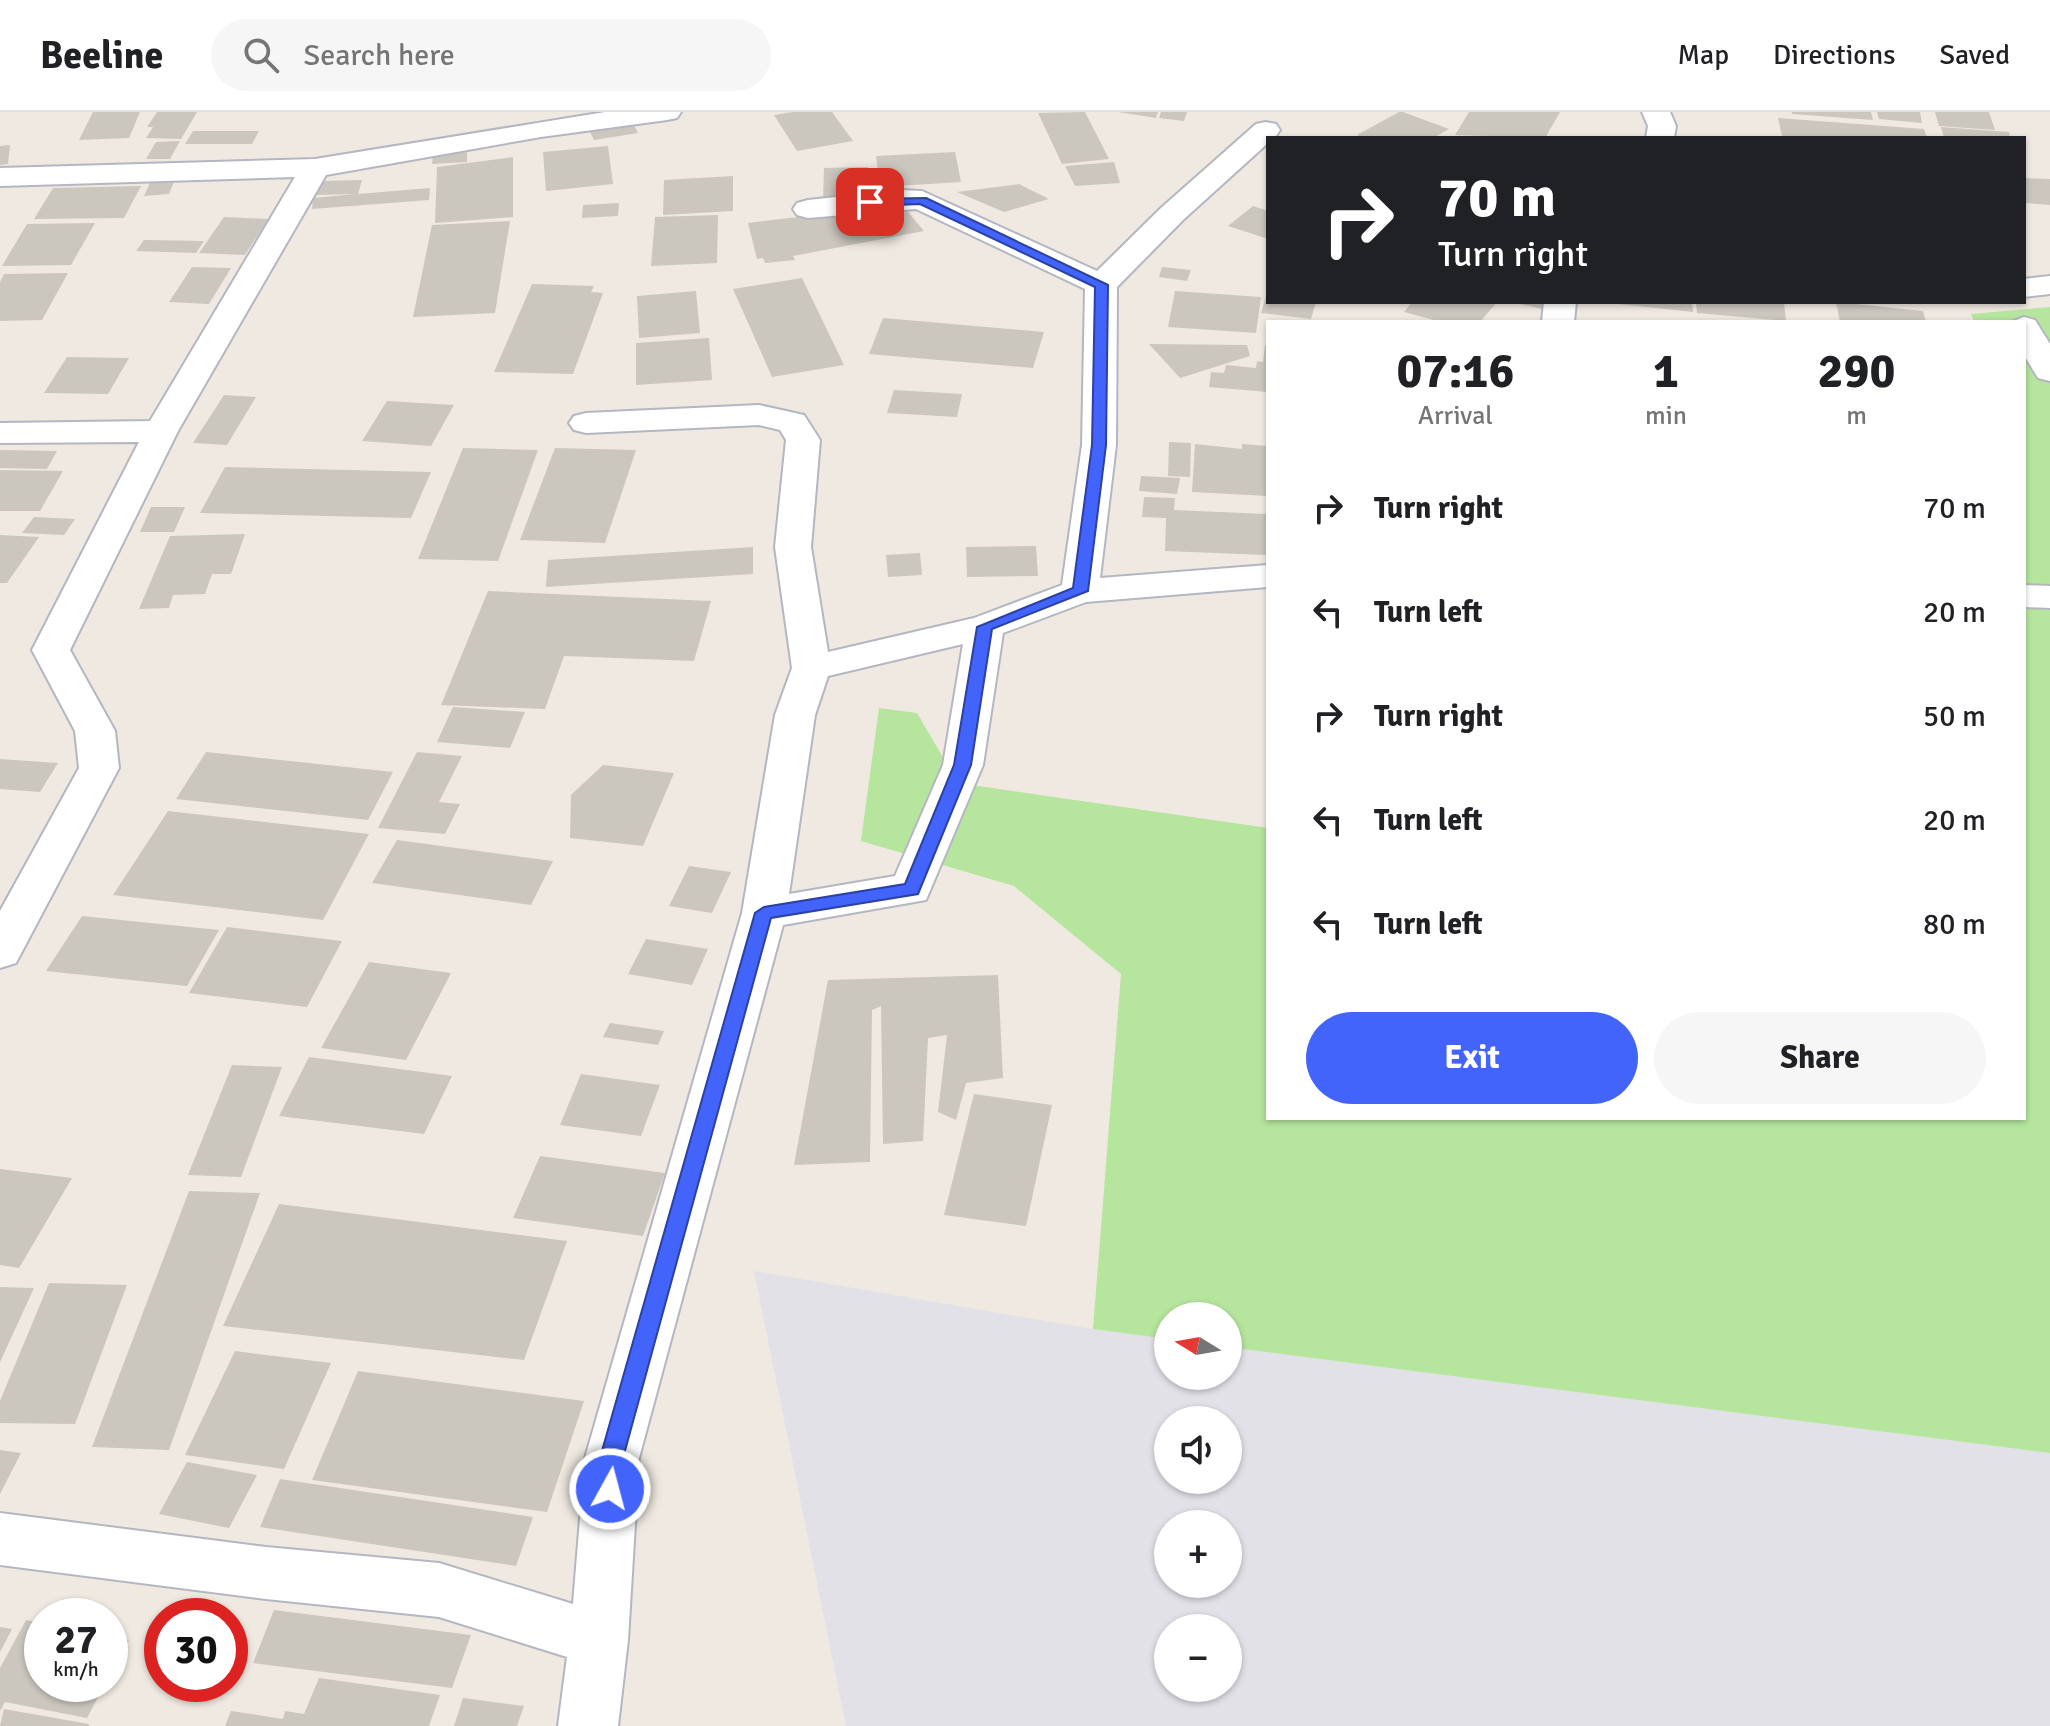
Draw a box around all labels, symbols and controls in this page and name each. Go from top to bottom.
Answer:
search box [211,19,771,91]
text: Beeline [40,32,163,79]
icon: search [239,33,283,77]
text: Search here [303,37,455,74]
text: Map [1677,38,1729,72]
text: Directions [1773,38,1895,72]
text: Saved [1939,38,2010,72]
text: 70 m [1438,163,1556,232]
pin [836,168,904,236]
icon: right [1306,168,1410,272]
icon: arrive [848,180,892,224]
text: Turn right [1438,232,1588,277]
text: 07:16 [1397,342,1514,401]
text: 1 [1653,342,1679,401]
text: 290 [1818,342,1895,401]
text: Arrival [1418,400,1493,432]
text: min [1645,400,1687,432]
text: m [1846,400,1867,432]
icon: right [1306,486,1350,530]
text: Turn right [1374,490,1503,527]
text: 70 m [1923,490,1986,527]
icon: left [1306,590,1350,634]
text: Turn left [1374,594,1483,631]
text: 20 m [1923,594,1986,631]
icon: right [1306,694,1350,738]
text: Turn right [1374,698,1503,735]
text: 50 m [1923,698,1986,735]
icon: left [1306,798,1350,842]
text: Turn left [1374,802,1483,839]
text: 20 m [1923,802,1986,839]
icon: left [1306,902,1350,946]
text: Turn left [1374,906,1483,943]
text: 80 m [1923,906,1986,943]
button: Exit [1306,1012,1638,1104]
button: Share [1654,1012,1986,1104]
north arrow [1154,1302,1242,1390]
map controls [1154,1302,1242,1702]
button: sound [1154,1406,1242,1494]
position arrow [568,1447,652,1531]
button: + [1154,1510,1242,1598]
speed limit sign: 30 [144,1598,248,1702]
button: − [1154,1614,1242,1702]
text: 27 [54,1615,98,1665]
text: km/h [53,1657,99,1682]

